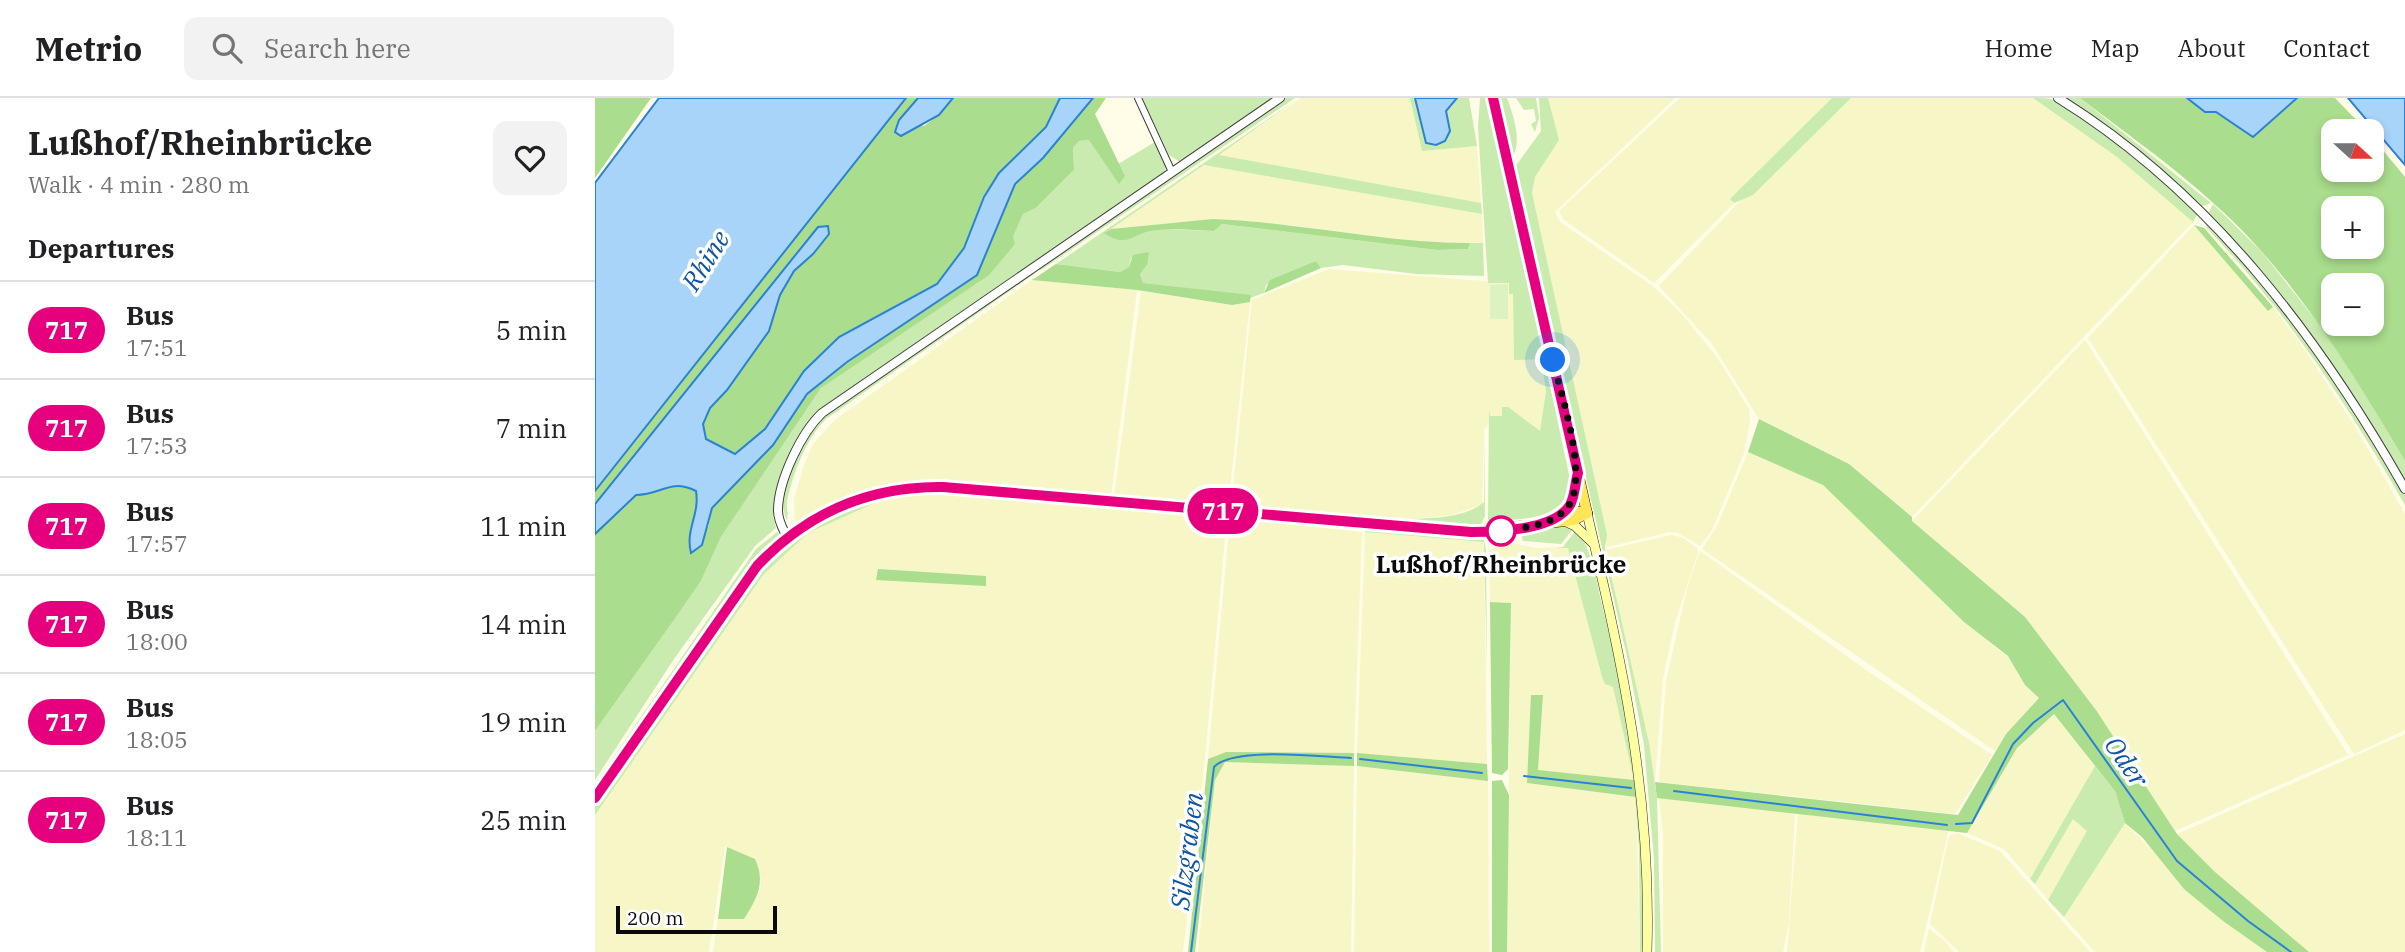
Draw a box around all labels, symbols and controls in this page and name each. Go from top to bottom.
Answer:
search box [184,17,674,80]
text: Metrio [35,27,142,70]
icon: search [208,29,246,67]
text: Search here [264,31,411,65]
text: Home [1985,32,2053,64]
text: Map [2091,32,2139,64]
text: About [2177,32,2245,64]
text: Contact [2283,32,2370,64]
north arrow [2321,119,2383,182]
map controls [2321,119,2384,336]
text: Lußhof/Rheinbrücke [28,121,373,164]
button: heart [493,121,567,195]
text: Walk · 4 min · 280 m [28,169,250,199]
button: + [2321,196,2384,259]
water label: Rhine [673,223,737,297]
text: Departures [28,231,174,265]
button: − [2321,273,2384,336]
text: Bus [126,298,174,332]
text: 5 min [496,313,567,347]
text: 717 [45,314,88,346]
text: 17:51 [126,332,188,362]
your location [1535,342,1570,377]
text: Bus [126,396,174,430]
text: 7 min [496,411,567,445]
text: 717 [45,412,88,444]
text: 17:53 [126,430,188,460]
line badge: 717 [1183,488,1263,534]
text: Bus [126,494,174,528]
text: 717 [1201,495,1245,527]
text: 11 min [480,509,567,543]
text: 717 [45,510,88,542]
marker: Lußhof/Rheinbrücke [1486,516,1516,546]
text: 17:57 [126,528,188,558]
place label: Lußhof/Rheinbrücke [1376,548,1626,580]
text: Bus [126,592,174,626]
text: 14 min [480,607,567,641]
text: 717 [45,608,88,640]
text: 18:00 [126,626,188,656]
text: Bus [126,690,174,724]
text: 19 min [480,705,567,739]
text: 717 [45,706,88,738]
text: 18:05 [126,724,188,754]
water label: Oder [2097,729,2157,794]
text: Bus [126,788,174,822]
water label: Silzgraben [1162,790,1210,913]
text: 25 min [480,803,567,837]
text: 717 [45,804,88,836]
text: 18:11 [126,822,188,852]
scale bar [616,903,777,935]
text: 200 m [627,906,684,930]

